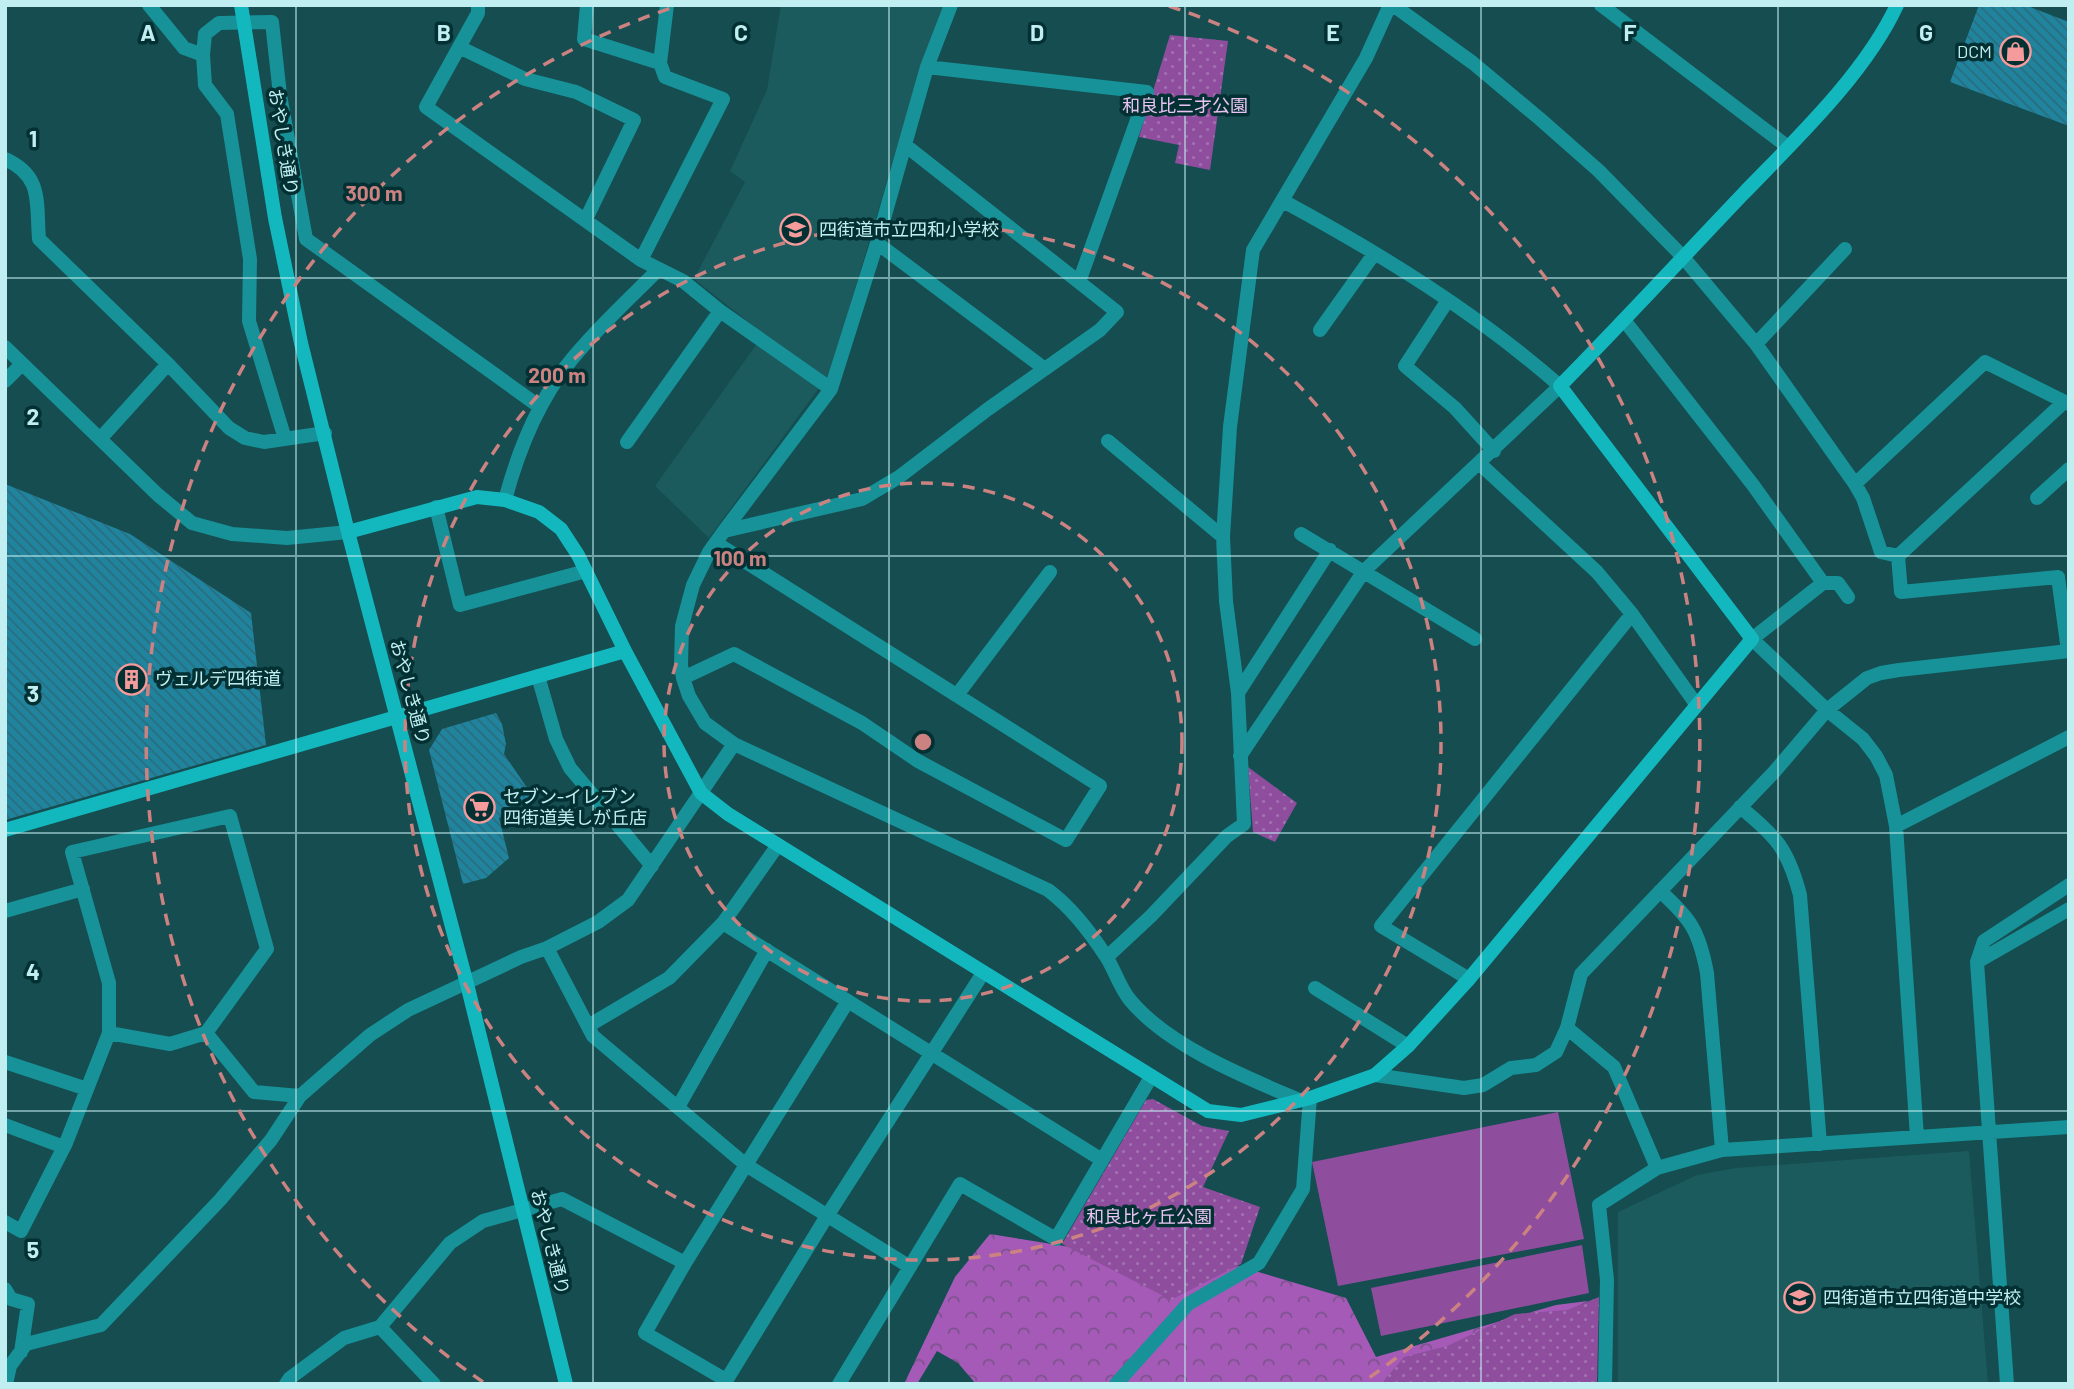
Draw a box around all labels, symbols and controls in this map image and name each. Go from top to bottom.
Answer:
text: A [140,18,156,46]
text: B [437,18,451,46]
text: C [734,18,748,46]
text: D [1030,18,1044,46]
text: E [1326,18,1340,46]
text: F [1624,18,1637,46]
text: G [1919,18,1933,46]
shop icon: DCM [1998,35,2032,69]
place label: DCM [1957,40,1992,62]
street label: おやしき通り [265,87,303,197]
park label: 和良比三才公園 [1122,94,1248,116]
text: 1 [29,124,37,152]
text: 300 m [345,180,403,205]
school or university icon: 四街道市立四和小学校 [779,213,813,247]
place label: 四街道市立四和小学校 [819,218,999,240]
text: 200 m [528,362,586,387]
text: 2 [27,402,39,430]
text: 100 m [713,545,767,570]
street label: おやしき通り [386,637,436,747]
building icon: ヴェルデ四街道 [115,662,149,696]
place label: ヴェルデ四街道 [155,667,281,689]
text: 3 [27,679,39,707]
centre of rings [911,730,935,754]
place label: セブン-イレブン 四街道美しが丘店 [503,785,647,828]
supermarket icon: セブン-イレブン 四街道美しが丘店 [463,790,497,824]
text: 4 [26,957,40,985]
street label: おやしき通り [527,1187,575,1297]
park label: 和良比ヶ丘公園 [1086,1205,1212,1227]
text: 5 [27,1235,39,1263]
school or university icon: 四街道市立四街道中学校 [1783,1281,1817,1315]
place label: 四街道市立四街道中学校 [1823,1286,2021,1308]

